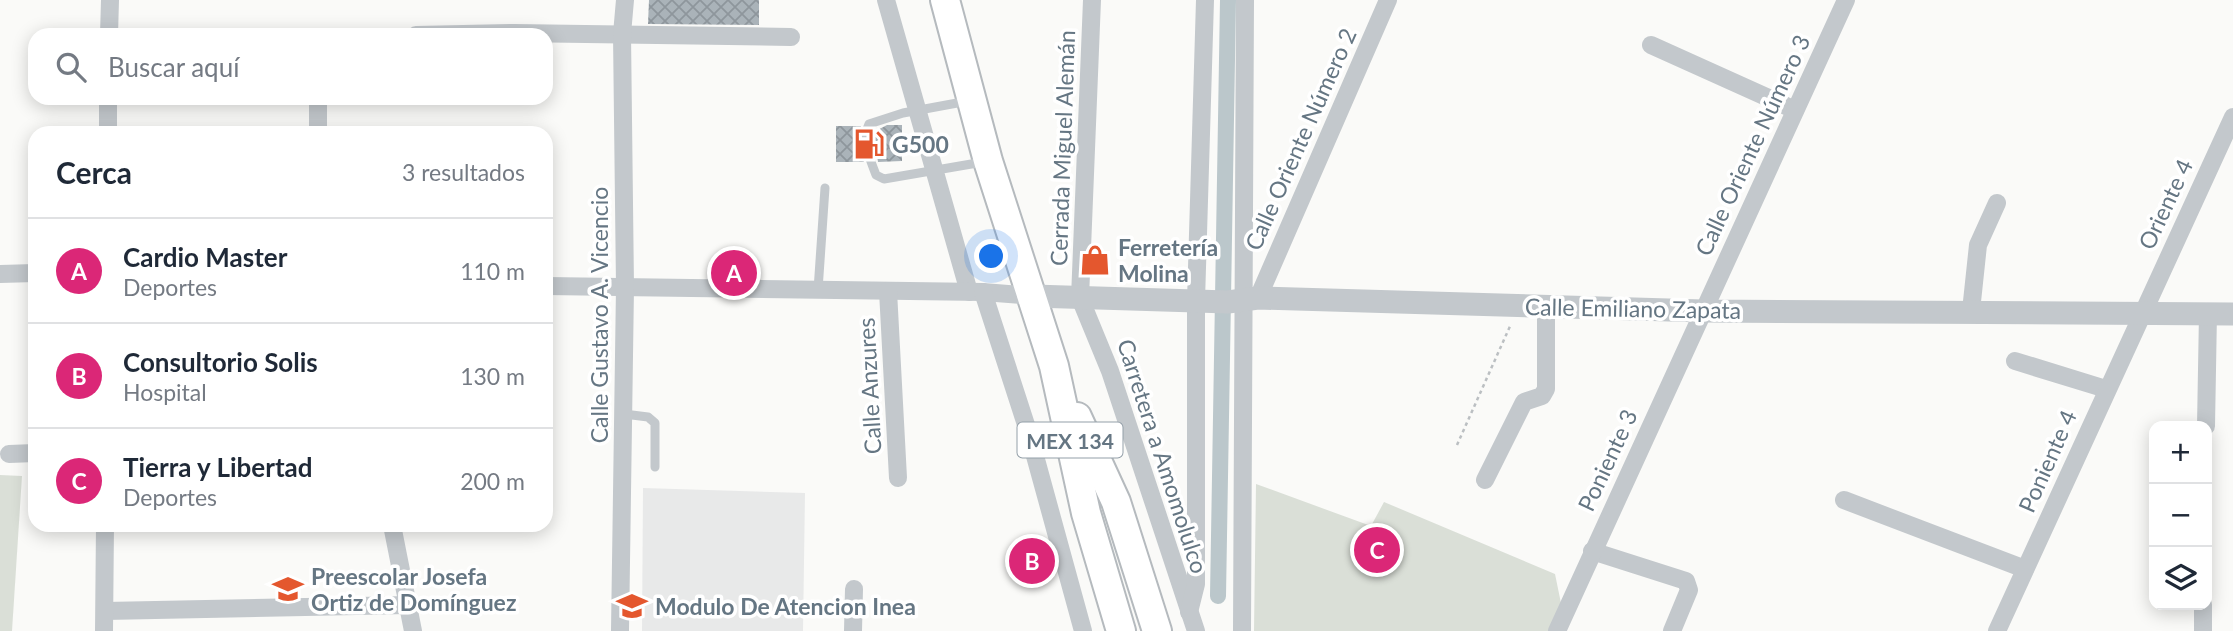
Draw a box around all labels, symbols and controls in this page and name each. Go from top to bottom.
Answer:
street label: Calle Oriente Número 2 [1238,24,1362,254]
search box [28,28,553,105]
street label: Cerrada Miguel Alemán [1044,30,1080,266]
street label: Calle Oriente Número 3 [1689,30,1815,260]
icon: search [52,48,90,86]
text: Buscar aquí [108,51,239,83]
fuel station icon: G500 [852,127,886,161]
place label: G500 [892,130,949,158]
text: Cerca [56,154,132,190]
street label: Oriente 4 [2132,154,2198,254]
text: 3 resultados [402,158,525,186]
street label: Calle Gustavo A. Vicencio [585,187,613,443]
place label: Ferretería Molina [1118,233,1218,287]
your location [974,239,1008,273]
text: Cardio Master [123,241,287,273]
shop icon: Ferretería Molina [1078,243,1112,277]
pin: A [711,247,757,299]
text: A [71,257,87,285]
text: 110 m [460,257,525,285]
text: Deportes [123,273,217,301]
street label: Calle Emiliano Zapata [1525,292,1741,324]
street label: Calle Anzures [851,317,887,455]
street label: Carretera a Amomolulco [1112,335,1214,577]
text: Consultorio Solis [123,346,318,378]
text: B [71,362,87,390]
text: 130 m [460,362,525,390]
text: Hospital [123,378,207,406]
street label: Poniente 3 [1571,405,1643,515]
street label: Poniente 4 [2012,406,2082,516]
map controls [2149,421,2212,610]
button: + [2149,421,2212,484]
road number: MEX 134 [1018,422,1122,458]
text: Tierra y Libertad [123,451,313,483]
text: C [71,467,87,495]
text: 200 m [460,467,525,495]
text: Deportes [123,483,217,511]
button: − [2149,484,2212,547]
pin: C [1354,524,1400,576]
pin: B [1009,535,1055,587]
button: layers [2149,547,2212,610]
place label: Preescolar Josefa Ortiz de Domínguez [311,562,516,616]
school or university icon: Preescolar Josefa Ortiz de Domínguez [271,572,305,606]
school or university icon: Modulo De Atencion Inea [615,589,649,623]
place label: Modulo De Atencion Inea [655,592,916,620]

